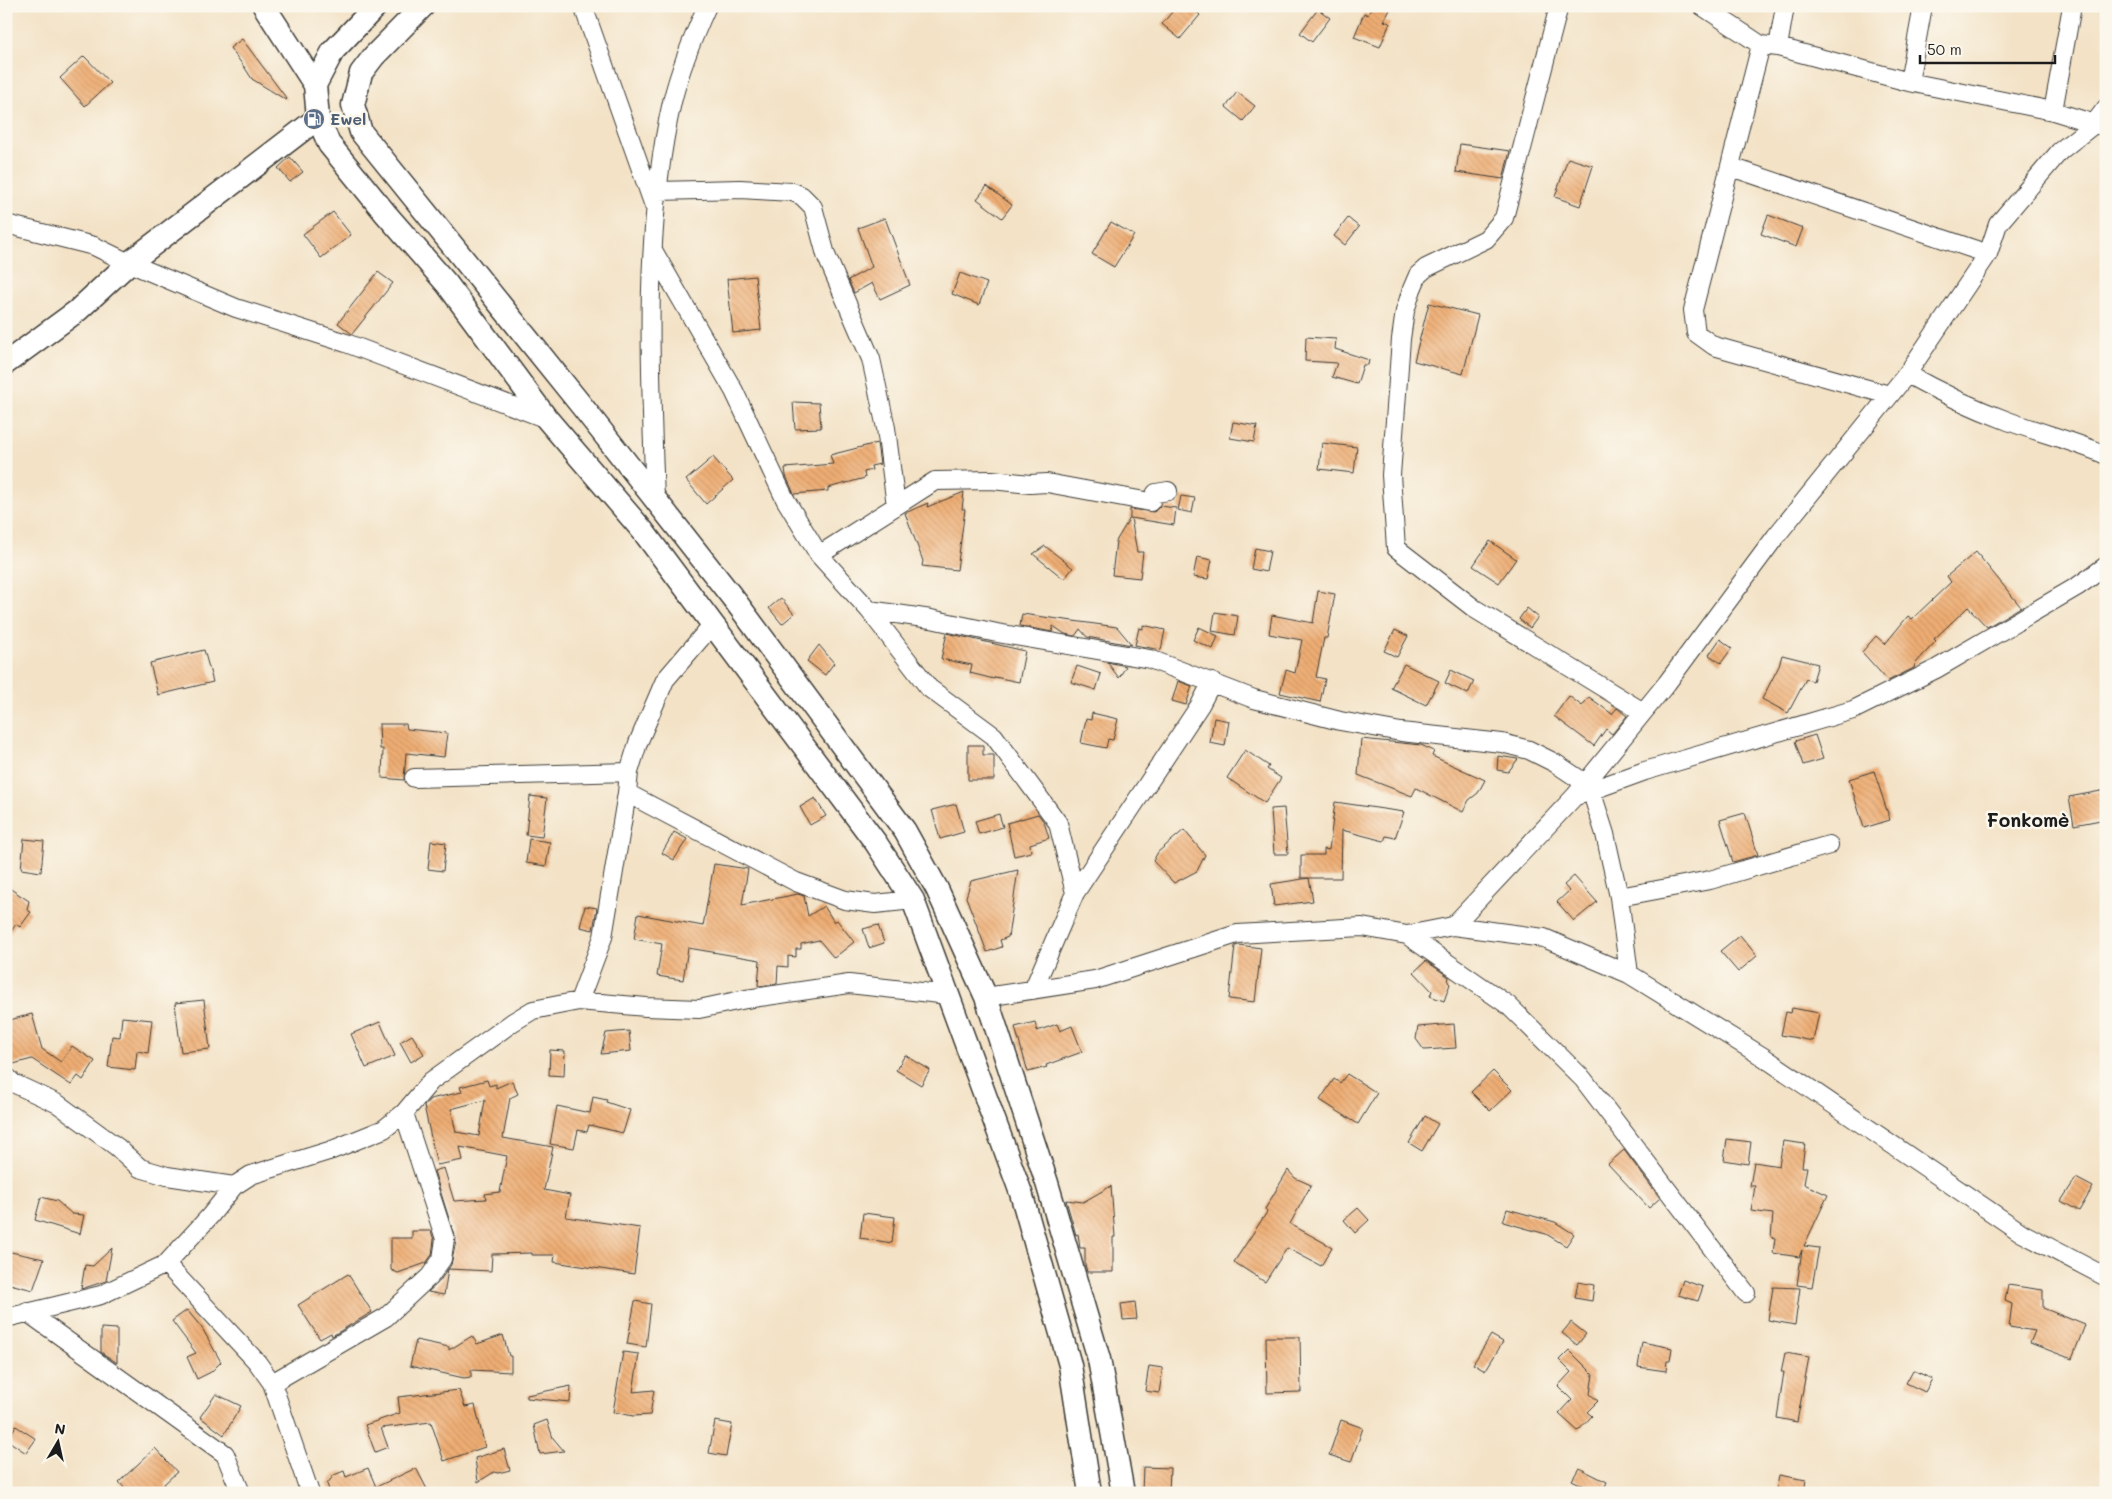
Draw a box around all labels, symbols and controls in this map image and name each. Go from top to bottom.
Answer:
scale bar [1920,32,2054,64]
text: 50 m [1927,39,1962,59]
fuel station icon: Ewel [302,107,326,131]
place label: Ewel [330,108,366,129]
district label: Fonkomè [1987,807,2069,832]
north arrow [32,1416,82,1466]
text: N [53,1418,67,1439]

